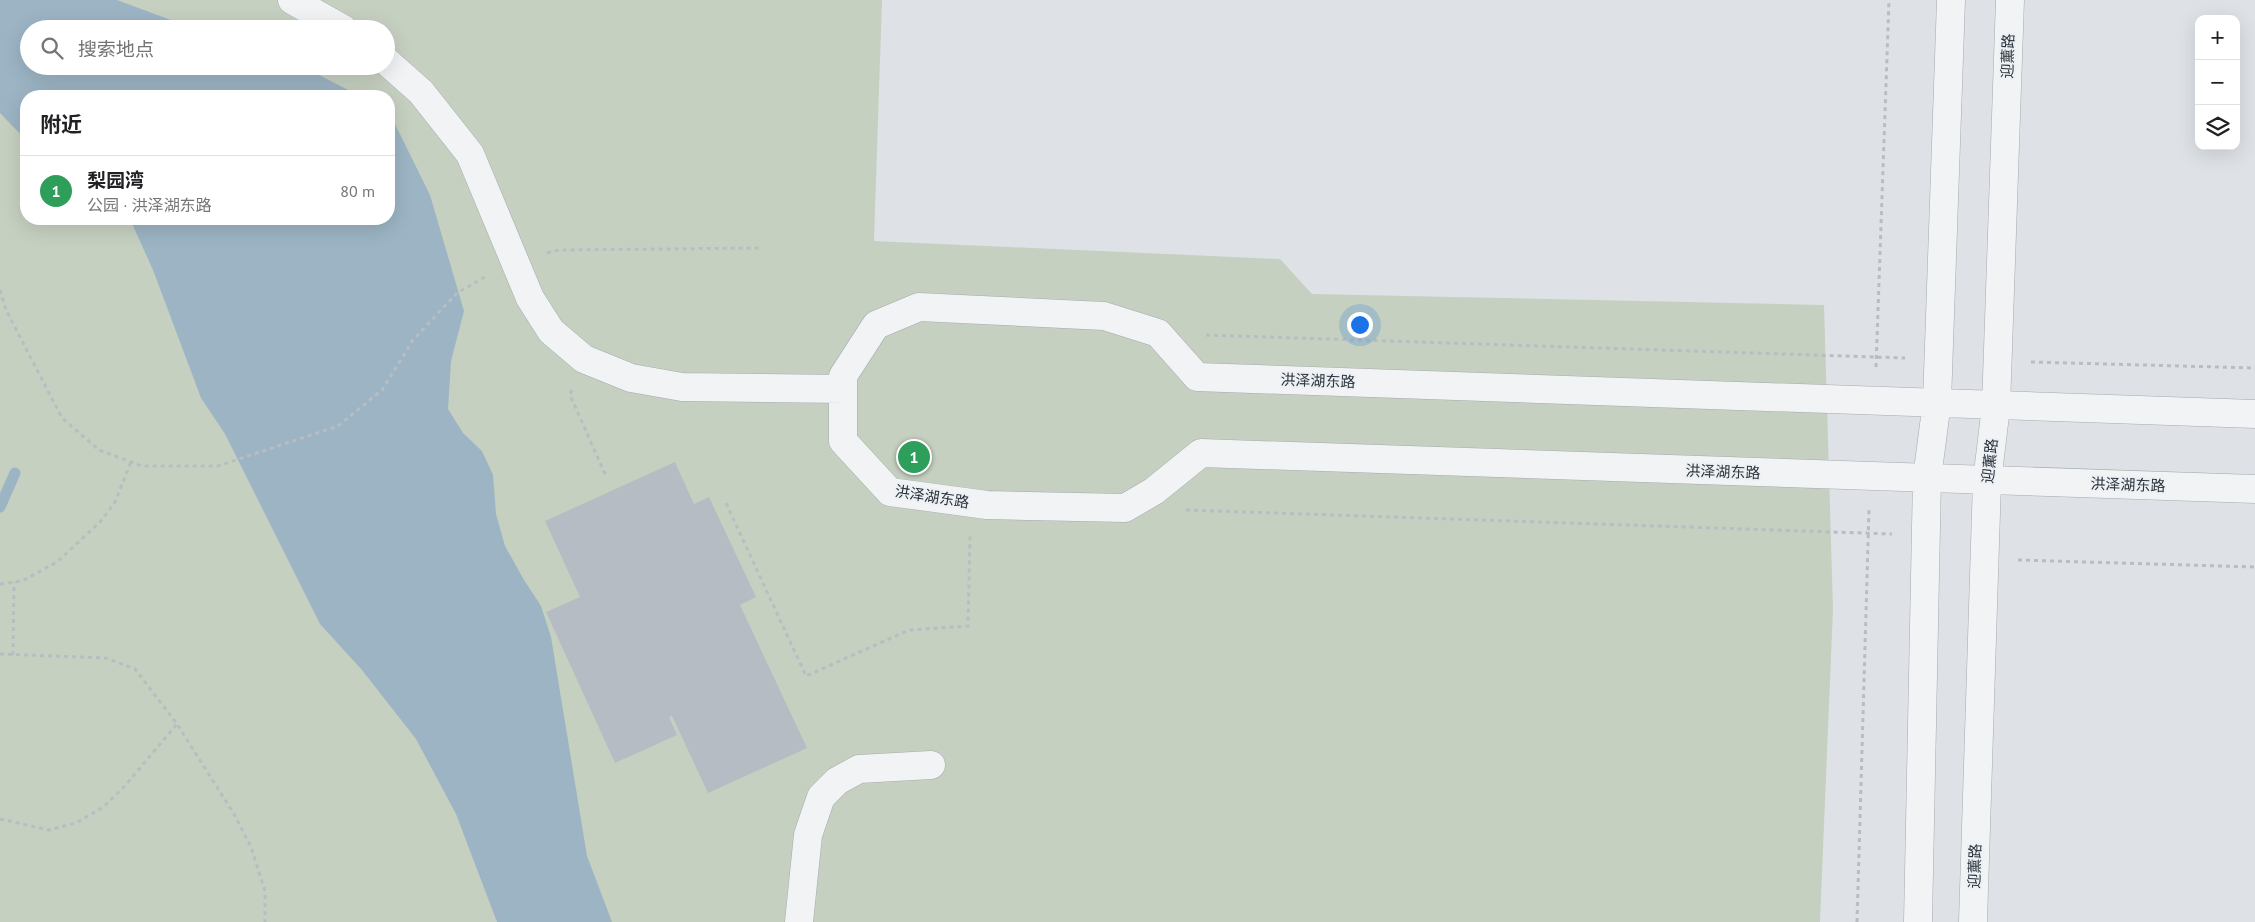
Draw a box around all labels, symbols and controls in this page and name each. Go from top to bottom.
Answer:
map controls [2195,15,2240,150]
button: + [2195,15,2240,60]
search box [20,20,395,75]
street label: 迎薰路 [1997,33,2018,79]
icon: search [38,34,66,62]
text: 搜索地点 [78,37,154,61]
button: − [2195,60,2240,105]
button: layers [2195,105,2240,150]
text: 附近 [40,111,82,138]
text: 梨园湾 [87,168,144,192]
text: 1 [51,181,61,201]
text: 80 m [340,181,375,201]
text: 公园 · 洪泽湖东路 [87,195,212,215]
your location [1347,312,1373,338]
street label: 洪泽湖东路 [1280,370,1356,391]
pin: 1 [898,438,930,476]
street label: 迎薰路 [1978,438,2001,484]
street label: 洪泽湖东路 [1685,461,1761,482]
street label: 洪泽湖东路 [2090,474,2166,495]
street label: 洪泽湖东路 [894,481,971,512]
street label: 迎薰路 [1964,843,1985,889]

